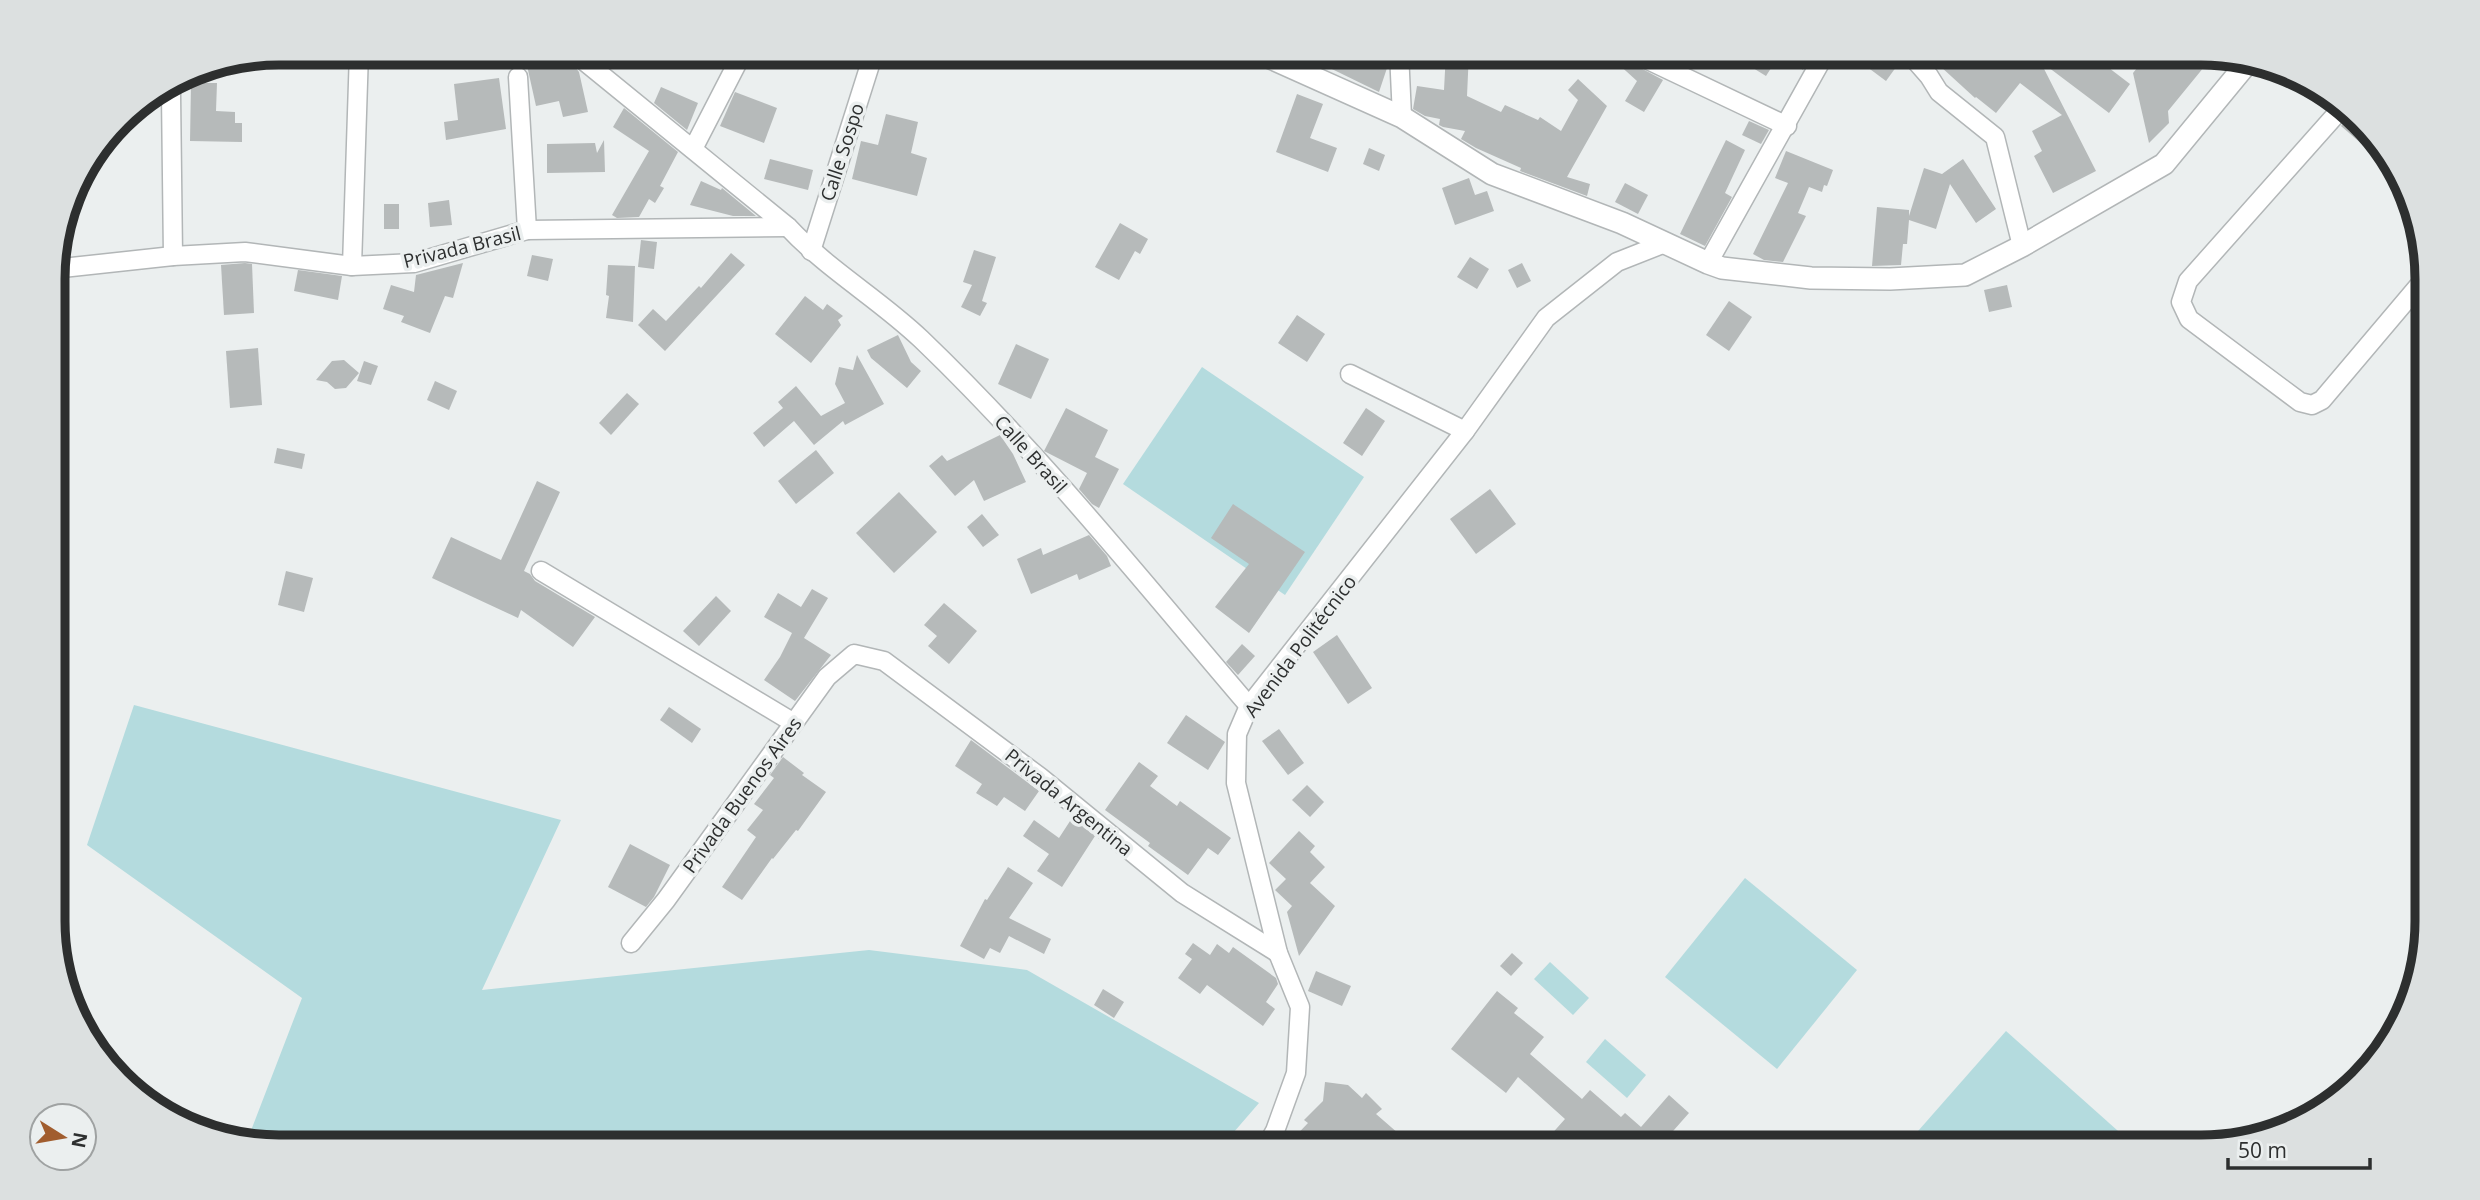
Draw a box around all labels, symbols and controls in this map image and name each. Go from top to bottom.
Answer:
street label: Calle Sospo [814,100,870,204]
street label: Privada Brasil [400,220,524,274]
street label: Calle Brasil [989,409,1073,499]
street label: Avenida Politécnico [1238,570,1362,722]
street label: Privada Buenos Aires [676,712,808,878]
street label: Privada Argentina [1000,742,1138,862]
north arrow [28,1102,98,1172]
scale bar [2228,1126,2370,1170]
text: N [65,1130,94,1150]
text: 50 m [2238,1136,2287,1164]

